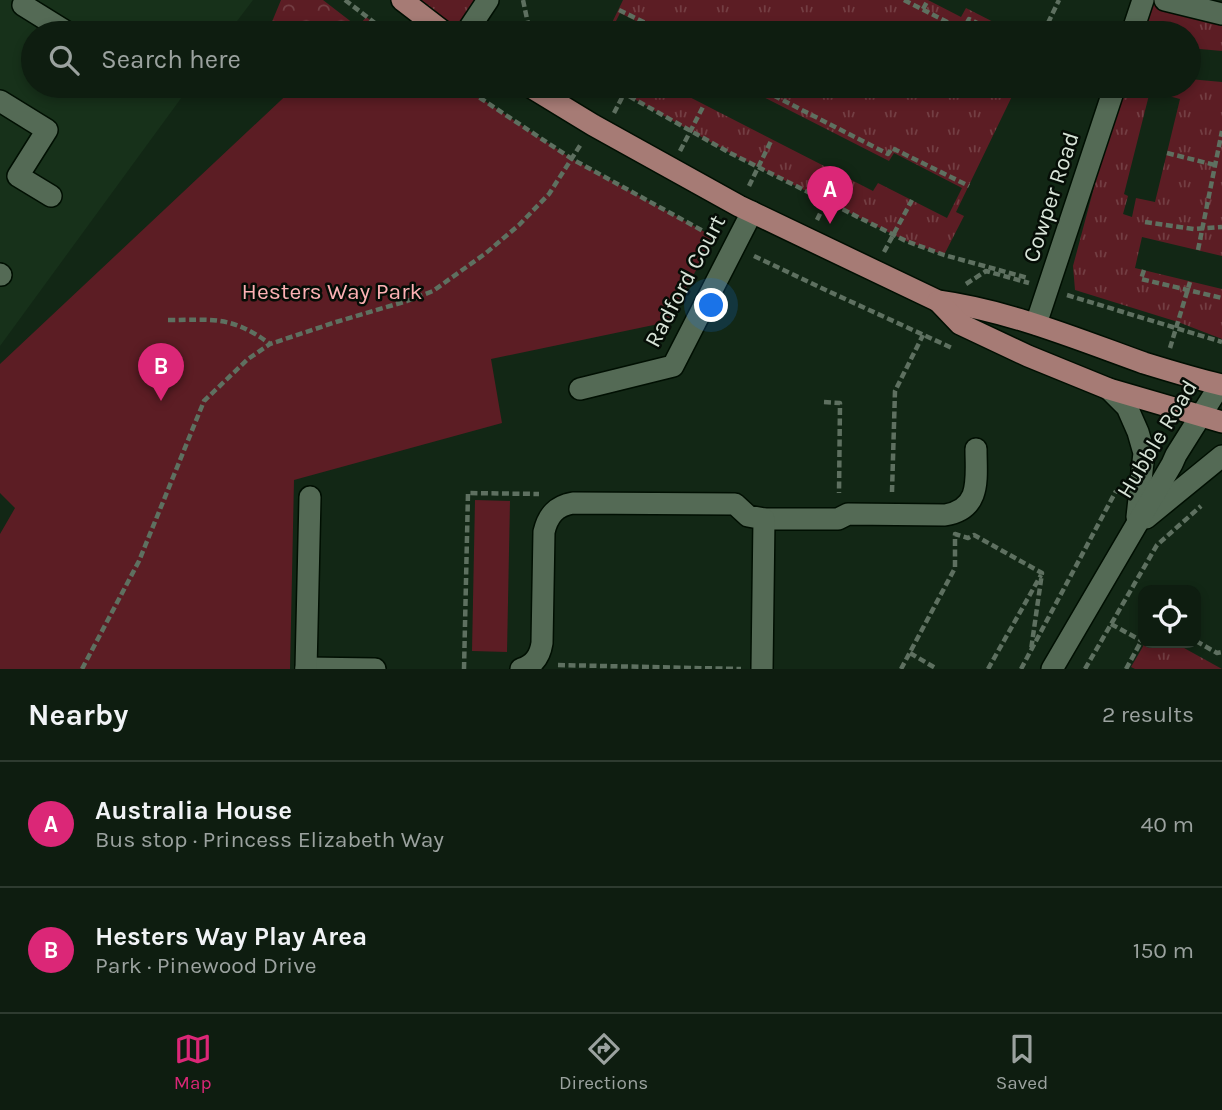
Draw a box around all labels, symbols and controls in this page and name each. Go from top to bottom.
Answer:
search box [21,21,1201,98]
icon: search [45,41,83,79]
text: Search here [101,44,241,75]
street label: Cowper Road [1017,128,1085,266]
pin: A [807,166,853,224]
street label: Radford Court [639,210,731,352]
park label: Hesters Way Park [242,278,422,305]
your location [694,288,728,322]
pin: B [138,343,184,401]
street label: Hubble Road [1111,375,1203,503]
map controls [1138,585,1201,648]
button: locate [1138,585,1201,648]
text: Nearby [28,697,128,733]
text: 2 results [1102,701,1194,728]
text: Australia House [95,795,292,826]
text: A [44,811,58,838]
text: 40 m [1141,811,1194,838]
text: Bus stop · Princess Elizabeth Way [95,826,444,853]
text: Hesters Way Play Area [95,921,367,952]
text: B [44,937,58,964]
text: 150 m [1133,937,1194,964]
text: Park · Pinewood Drive [95,952,317,979]
tab: Map [174,1030,212,1094]
tab: Directions [559,1030,648,1094]
tab: Saved [996,1030,1048,1094]

